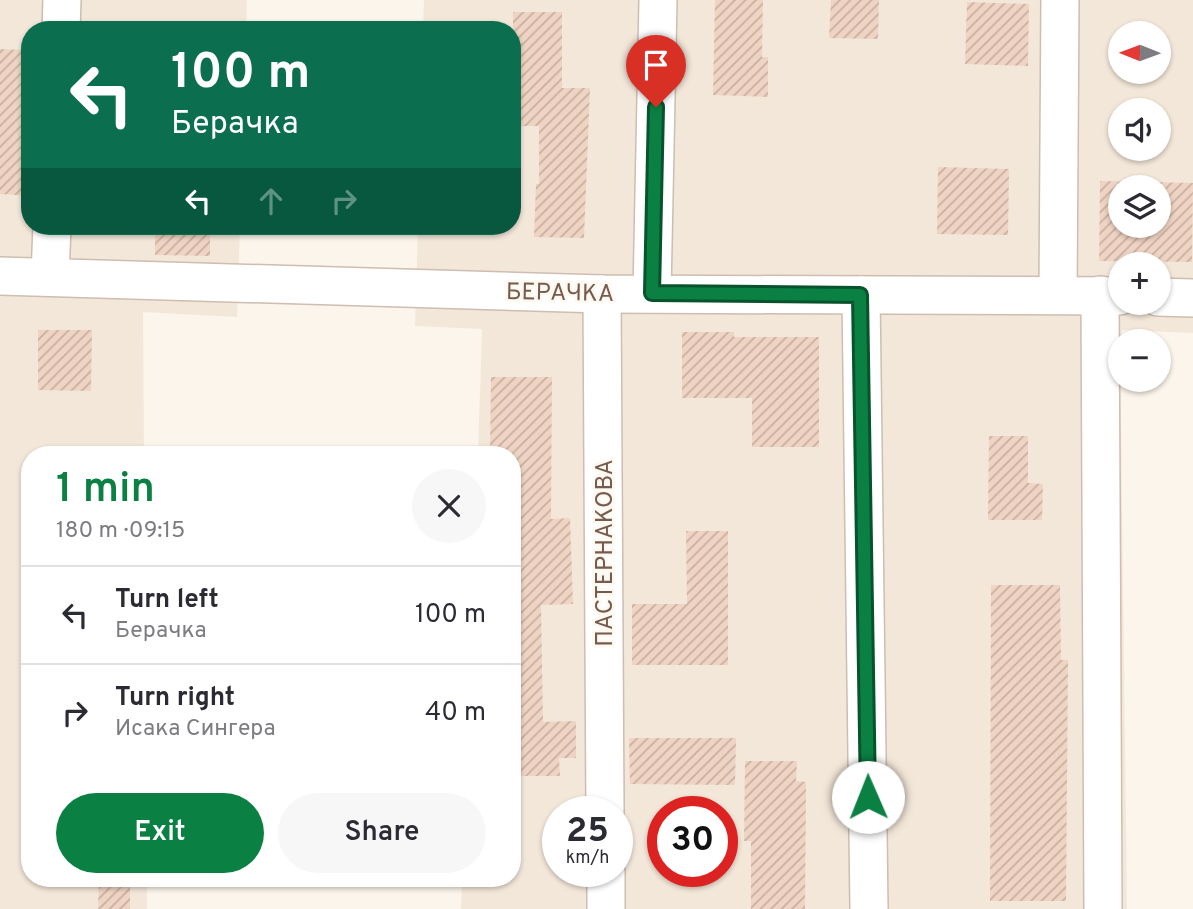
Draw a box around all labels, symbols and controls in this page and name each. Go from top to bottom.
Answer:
north arrow [1108,21,1171,84]
map controls [1108,21,1171,392]
pin [626,35,686,107]
text: 100 m [171,44,310,106]
icon: arrive [637,46,675,84]
icon: left [56,49,147,140]
button: sound [1108,98,1171,161]
text: Берачка [171,105,299,145]
button: layers [1108,175,1171,238]
icon: left [179,182,217,220]
icon: ahead [252,182,290,220]
icon: right [325,182,363,220]
button: + [1108,252,1171,315]
street label: БЕРАЧКА [506,278,614,310]
button: − [1108,329,1171,392]
street label: ПАСТЕРНАКОВА [591,459,621,647]
text: 1 min [56,464,155,517]
button: close [412,469,486,543]
text: 180 m · 09:15 [56,517,185,546]
text: Turn left [115,584,219,617]
icon: left [56,596,94,634]
text: 100 m [415,599,486,632]
text: Берачка [115,617,207,646]
text: Turn right [115,682,235,715]
icon: right [56,694,94,732]
text: 40 m [425,697,486,730]
text: Исака Сингера [115,715,276,744]
position arrow [831,760,905,834]
button: Exit [56,793,264,873]
button: Share [278,793,486,873]
speed limit sign: 30 [647,796,738,887]
text: 25 [566,810,609,854]
text: km/h [566,847,609,870]

